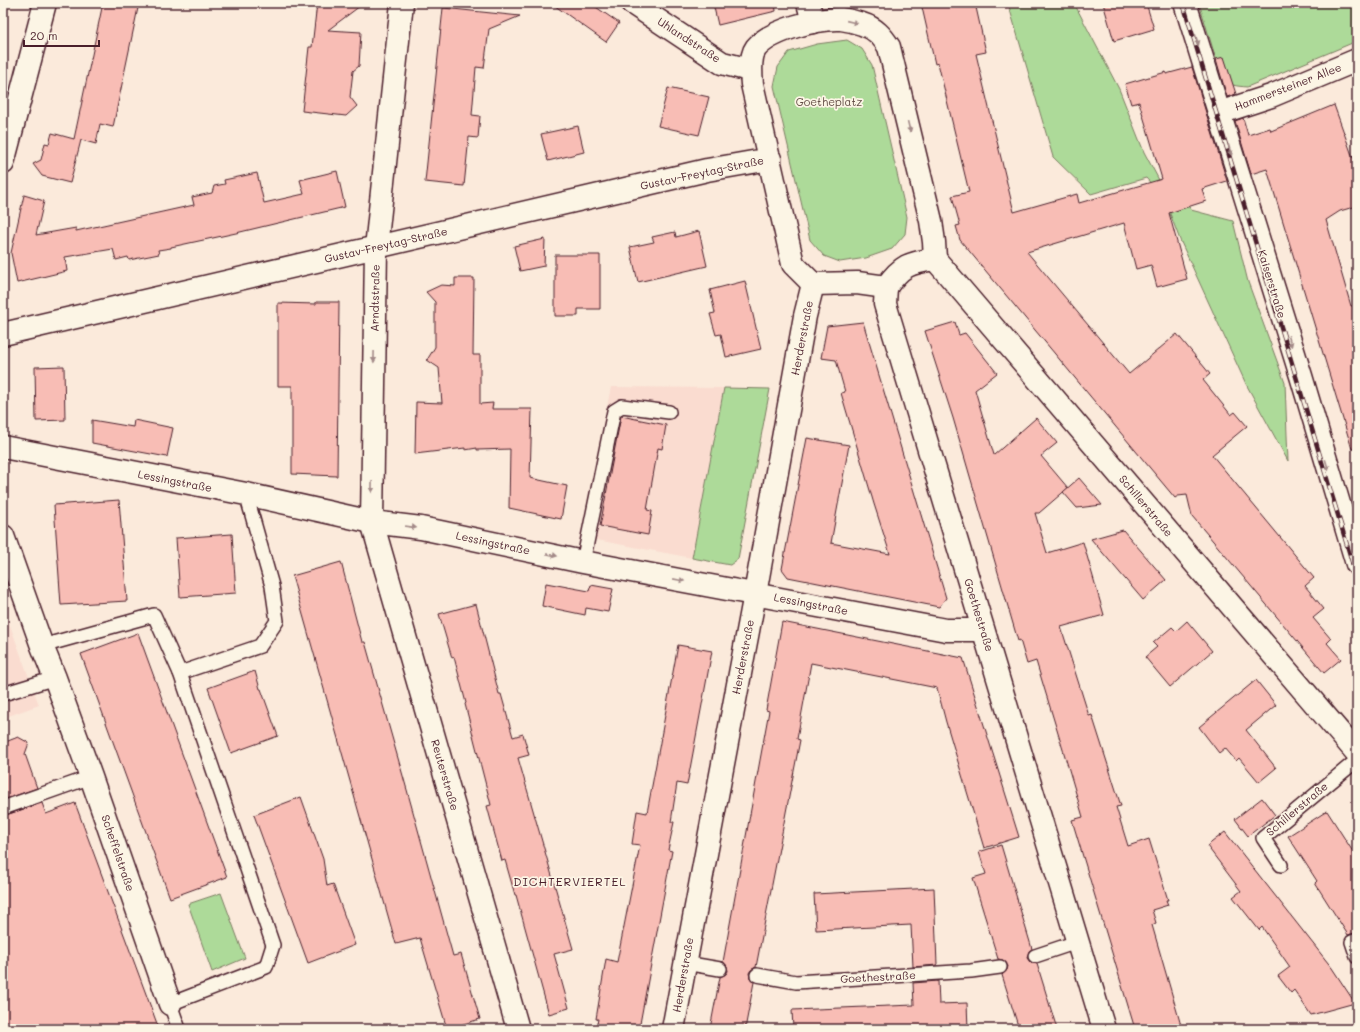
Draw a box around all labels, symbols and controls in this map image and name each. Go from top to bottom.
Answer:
street label: Uhlandstraße [655,14,724,66]
one-way arrow [846,19,858,25]
scale bar [24,22,99,48]
text: 20 m [30,27,58,43]
one-way arrow [1194,35,1200,47]
street label: Hammersteiner Allee [1232,59,1344,114]
park label: Goetheplatz [796,94,862,109]
one-way arrow [906,121,912,133]
one-way arrow [1227,144,1233,156]
street label: Gustav-Freytag-Straße [639,152,765,193]
street label: Gustav-Freytag-Straße [323,223,449,266]
street label: Kaiserstraße [1255,248,1290,320]
street label: Arndtstraße [366,264,383,332]
street label: Herderstraße [787,299,816,377]
one-way arrow [1287,335,1293,347]
one-way arrow [371,351,377,364]
one-way arrow [1324,460,1330,472]
street label: Lessingstraße [137,466,214,495]
street label: Schillerstraße [1116,472,1177,540]
one-way arrow [369,481,376,493]
one-way arrow [404,524,417,530]
street label: Lessingstraße [455,527,532,558]
one-way arrow [546,553,558,559]
street label: Goethestraße [961,576,998,653]
one-way arrow [673,577,685,583]
street label: Lessingstraße [773,589,850,618]
street label: Herderstraße [728,618,757,696]
street label: Reuterstraße [428,738,463,812]
street label: Schillerstraße [1263,778,1331,839]
street label: Scheffelstraße [98,813,139,893]
district label: DICHTERVIERTEL [513,873,627,889]
street label: Herderstraße [669,936,697,1014]
street label: Goethestraße [840,967,916,986]

